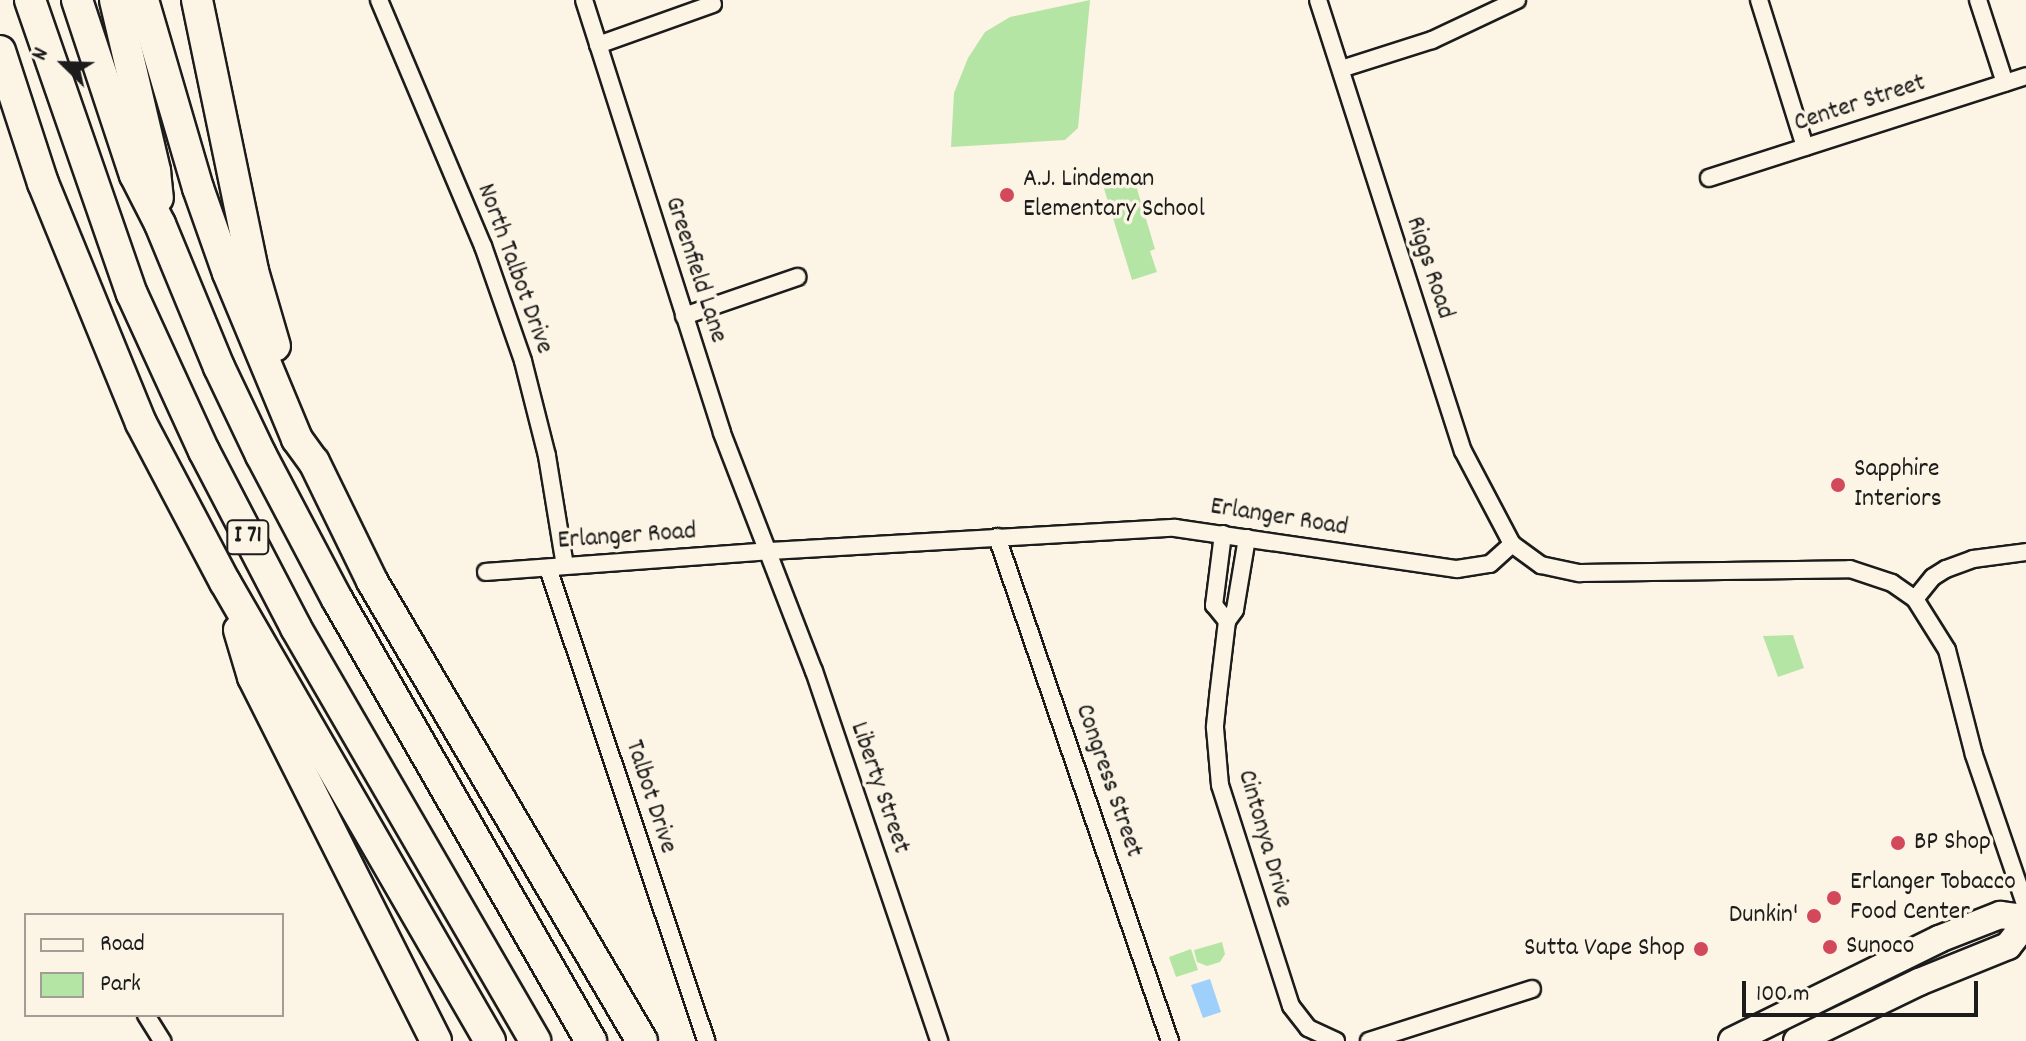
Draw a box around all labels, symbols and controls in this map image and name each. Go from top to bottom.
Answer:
north arrow [24,24,104,104]
text: N [25,43,58,65]
street label: Center Street [1790,68,1930,140]
place label: A.J. Lindeman Elementary School [1023,164,1205,226]
street label: North Talbot Drive [469,180,559,358]
marker: A.J. Lindeman Elementary School [998,186,1016,204]
street label: Greenfield Lane [657,193,733,347]
street label: Riggs Road [1398,213,1460,323]
place label: Sapphire Interiors [1854,454,1942,516]
marker: Sapphire Interiors [1829,476,1847,494]
street label: Erlanger Road [1208,492,1350,544]
road number: I 71 [226,517,270,557]
street label: Erlanger Road [557,517,697,557]
street label: Congress Street [1067,700,1149,862]
street label: Liberty Street [842,718,916,858]
street label: Talbot Drive [617,736,683,858]
street label: Cintonya Drive [1229,767,1299,911]
place label: BP Shop [1914,827,1991,859]
marker: BP Shop [1889,834,1907,852]
place label: Erlanger Tobacco Food Center [1850,867,2016,928]
marker: Erlanger Tobacco Food Center [1825,889,1843,907]
place label: Dunkin' [1729,900,1798,932]
marker: Dunkin' [1805,907,1823,925]
legend [24,913,284,1017]
text: Road [100,928,145,962]
place label: Sunoco [1846,931,1914,963]
place label: Sutta Vape Shop [1524,933,1685,965]
marker: Sunoco [1821,938,1839,956]
marker: Sutta Vape Shop [1692,940,1710,958]
scale bar [1746,965,1982,1015]
text: Park [100,968,141,1002]
text: 100 m [1756,978,1809,1012]

